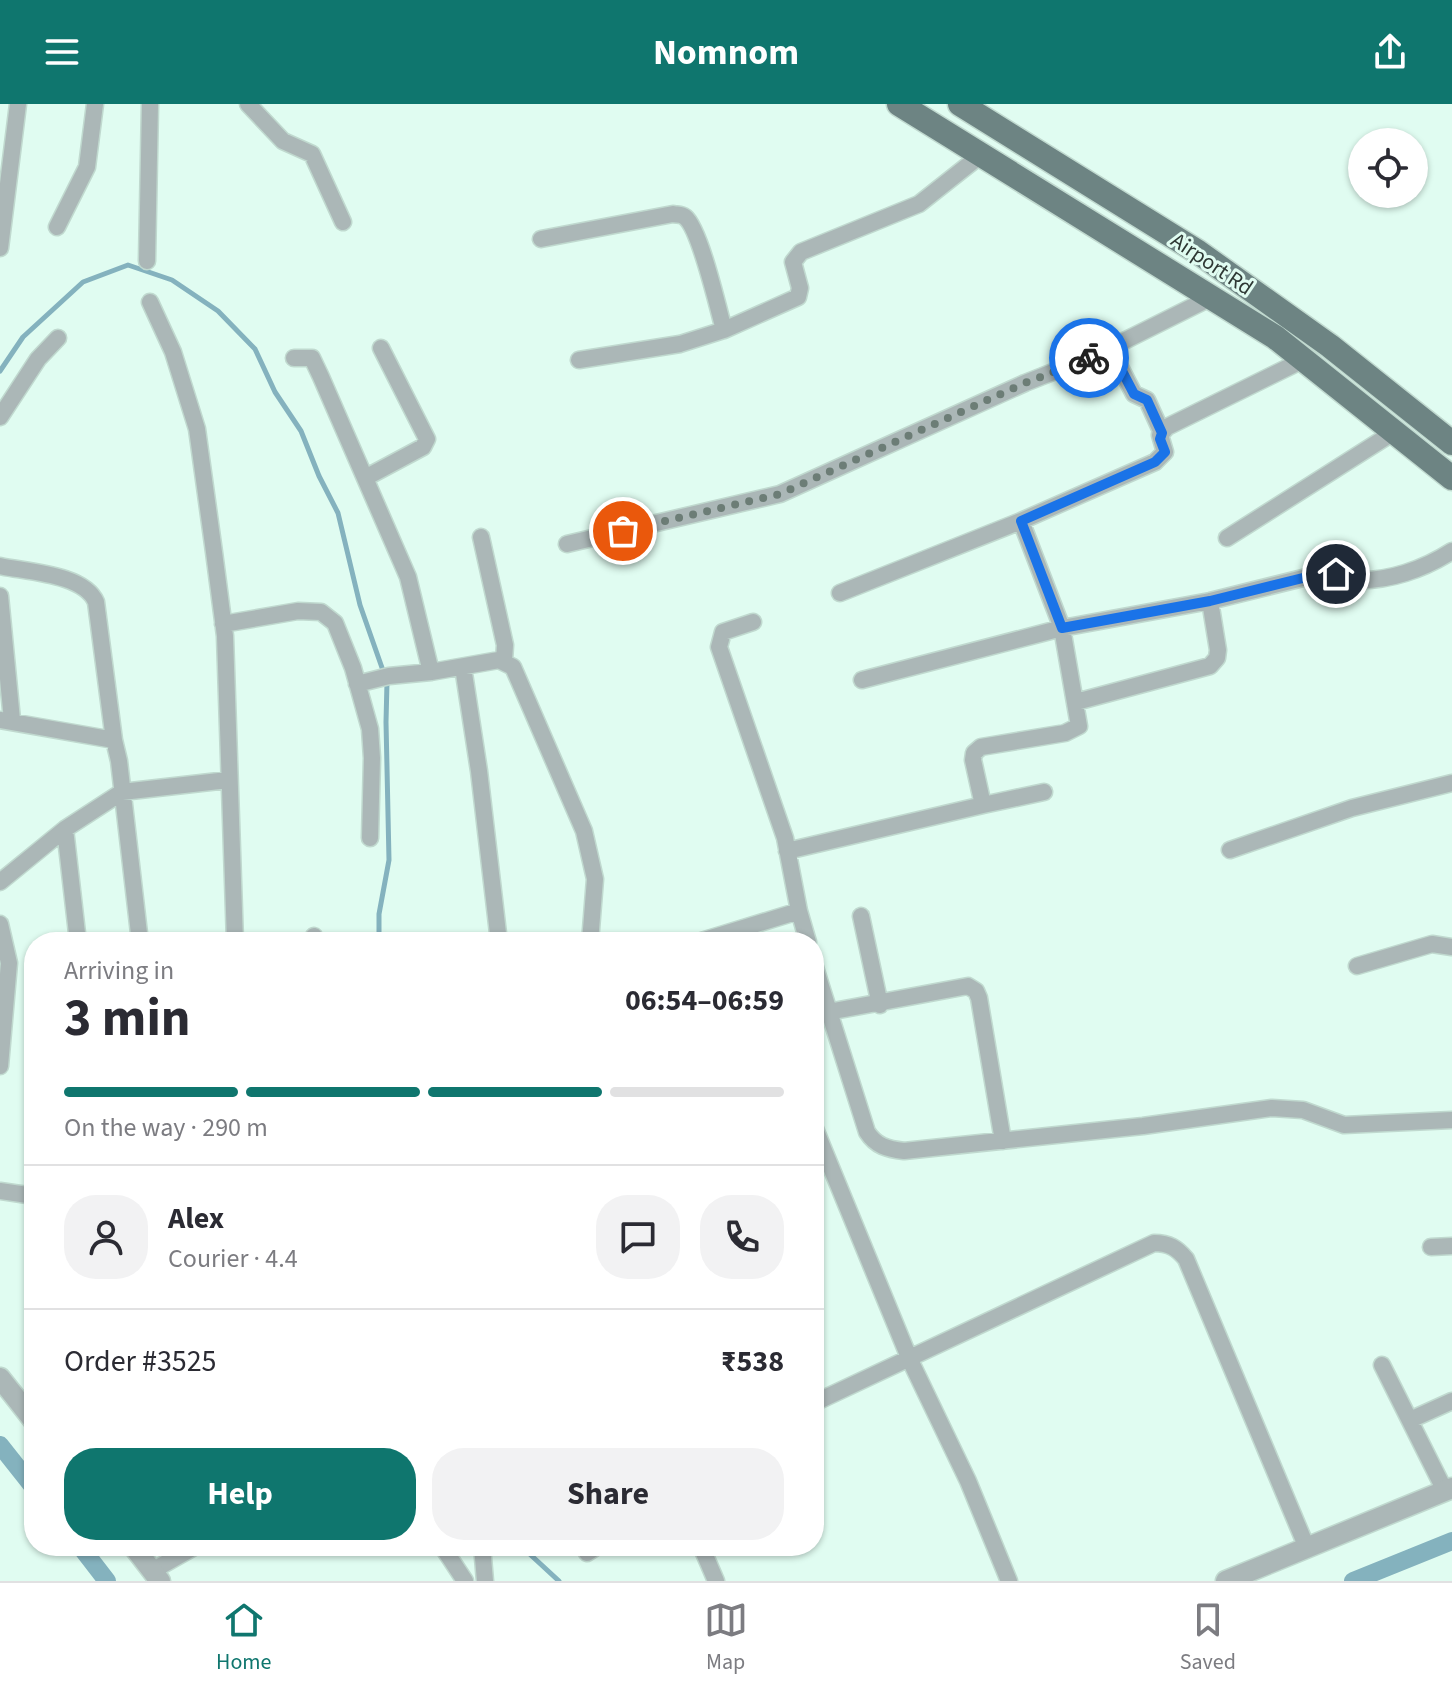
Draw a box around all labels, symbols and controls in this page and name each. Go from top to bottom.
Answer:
text: Nomnom [653,27,799,78]
icon: menu [40,30,84,74]
icon: share [1368,30,1412,74]
map controls [1348,128,1428,208]
button: locate [1348,128,1428,208]
street label: Airport Rd [1164,225,1260,303]
courier [1049,318,1129,398]
icon: bike [1067,336,1111,380]
pin [589,497,657,565]
icon: bag [601,509,645,553]
pin [1302,540,1370,608]
icon: home [1314,552,1358,596]
text: Arriving in [64,952,174,989]
text: 06:54–06:59 [625,979,784,1022]
text: 3 min [64,982,191,1056]
text: On the way · 290 m [64,1109,268,1146]
button: person [64,1195,148,1279]
button: chat [596,1195,680,1279]
button: phone [700,1195,784,1279]
text: Alex [168,1197,224,1240]
text: Courier · 4.4 [168,1240,298,1277]
text: Order #3525 [64,1340,217,1383]
text: ₹538 [721,1340,784,1383]
button: Help [64,1448,416,1540]
button: Share [432,1448,784,1540]
tab: Home [216,1598,271,1678]
tab: Map [704,1598,748,1678]
tab: Saved [1180,1598,1236,1678]

